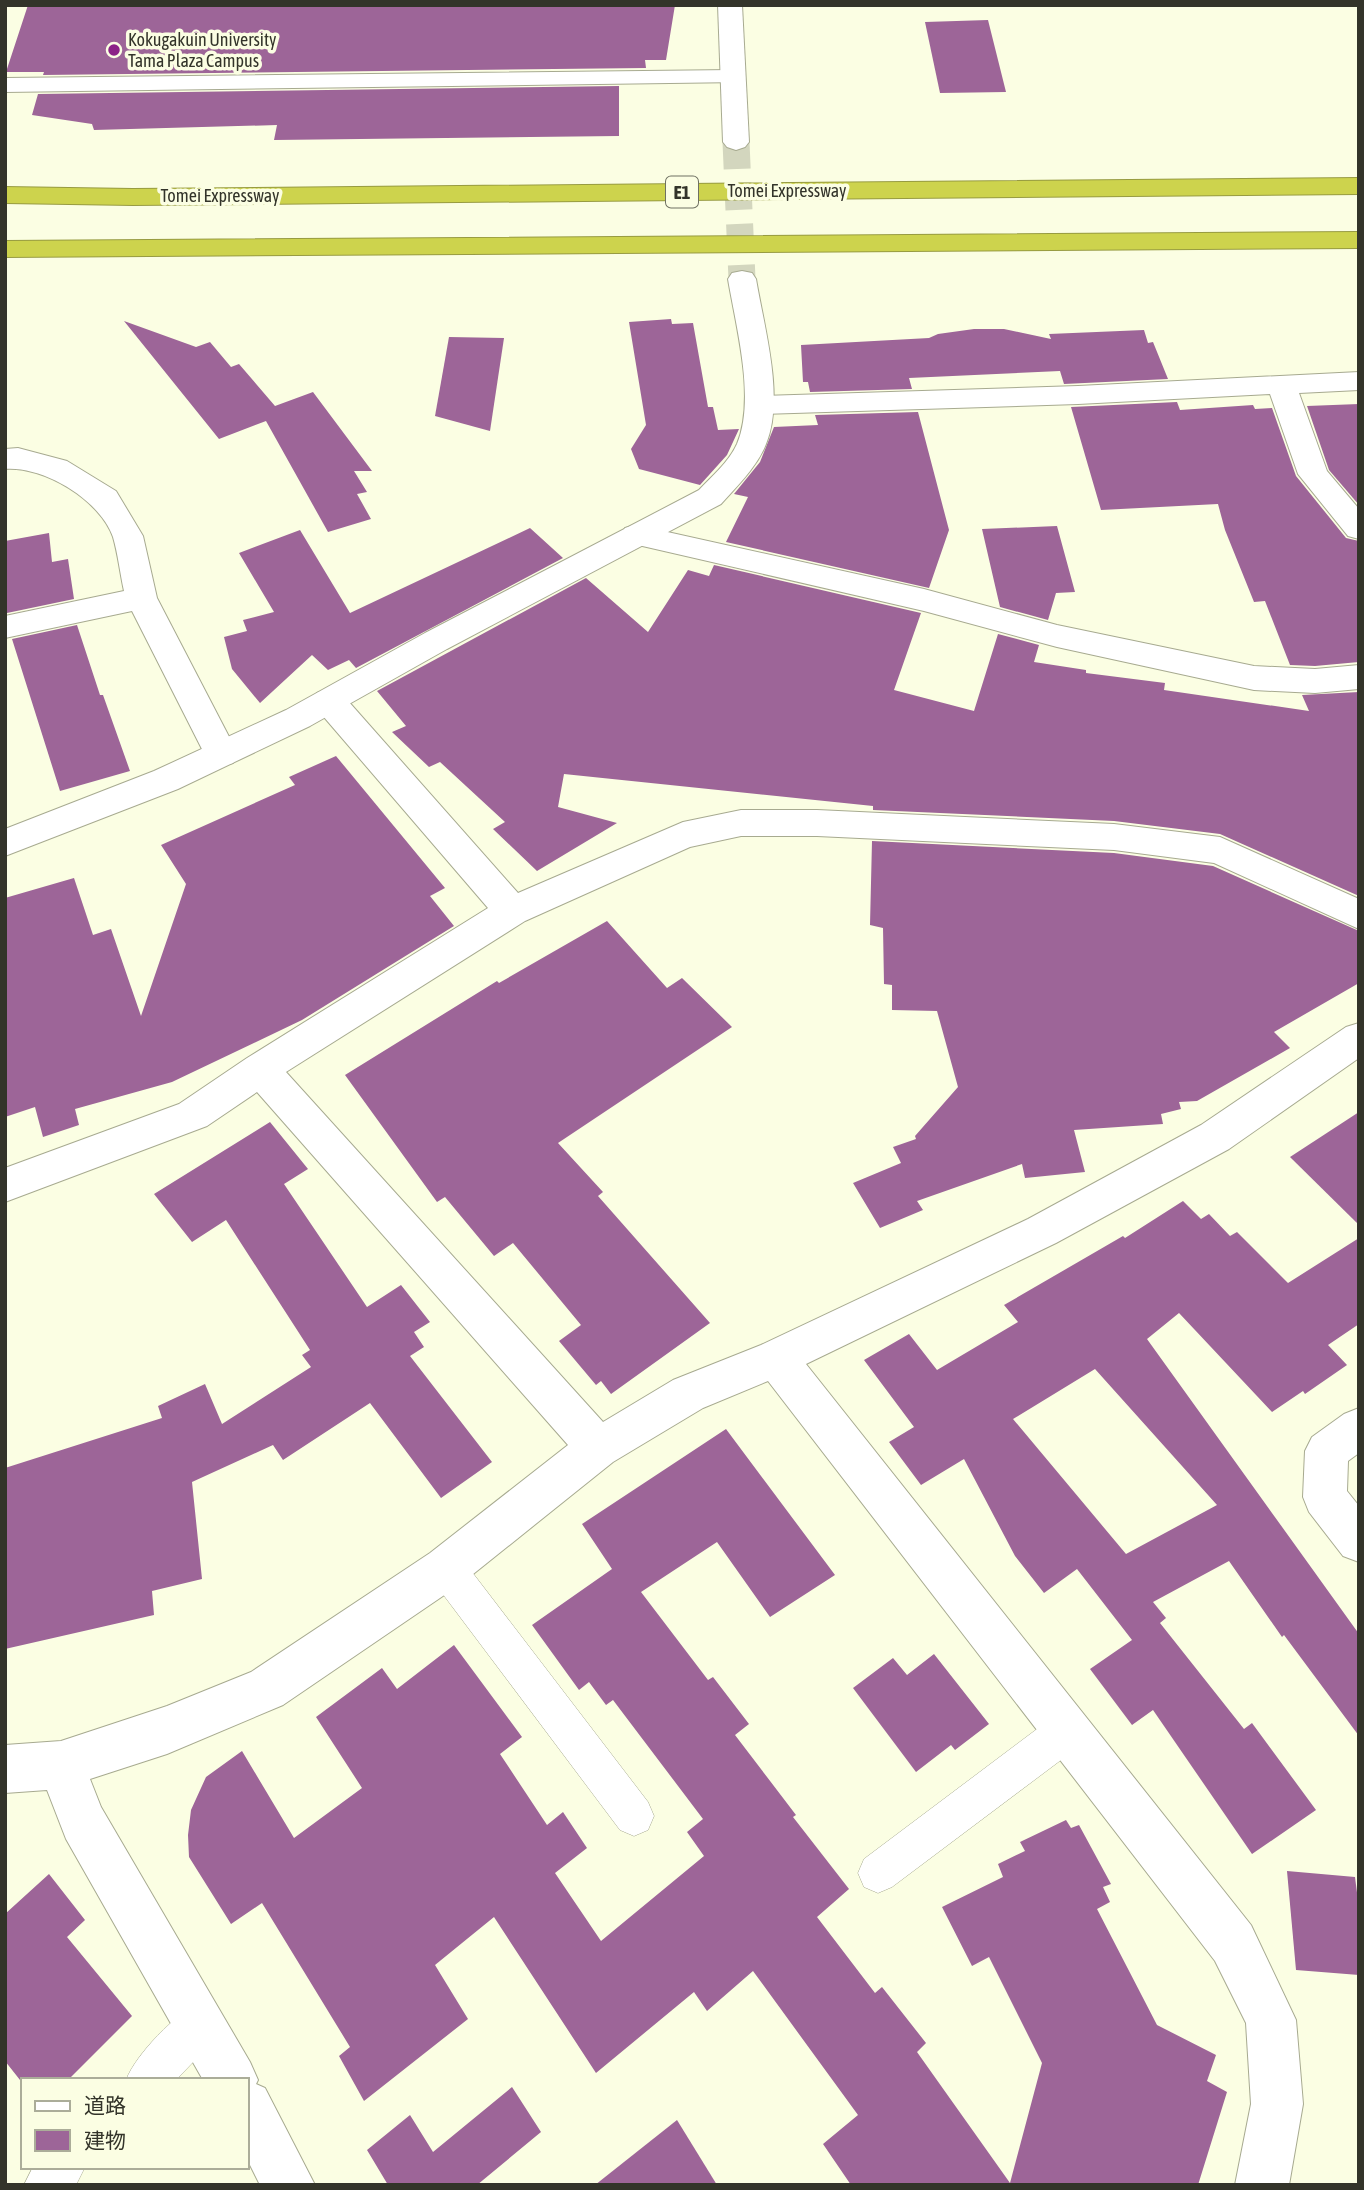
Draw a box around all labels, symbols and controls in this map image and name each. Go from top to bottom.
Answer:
place label: Kokugakuin University Tama Plaza Campus [128,29,277,71]
marker: Kokugakuin University Tama Plaza Campus [106,42,122,58]
road number: E1 [666,176,698,208]
street label: Tomei Expressway [727,180,847,201]
street label: Tomei Expressway [160,185,280,206]
legend [21,2078,248,2169]
text: 道路 [84,2093,126,2117]
text: 建物 [84,2128,126,2152]

